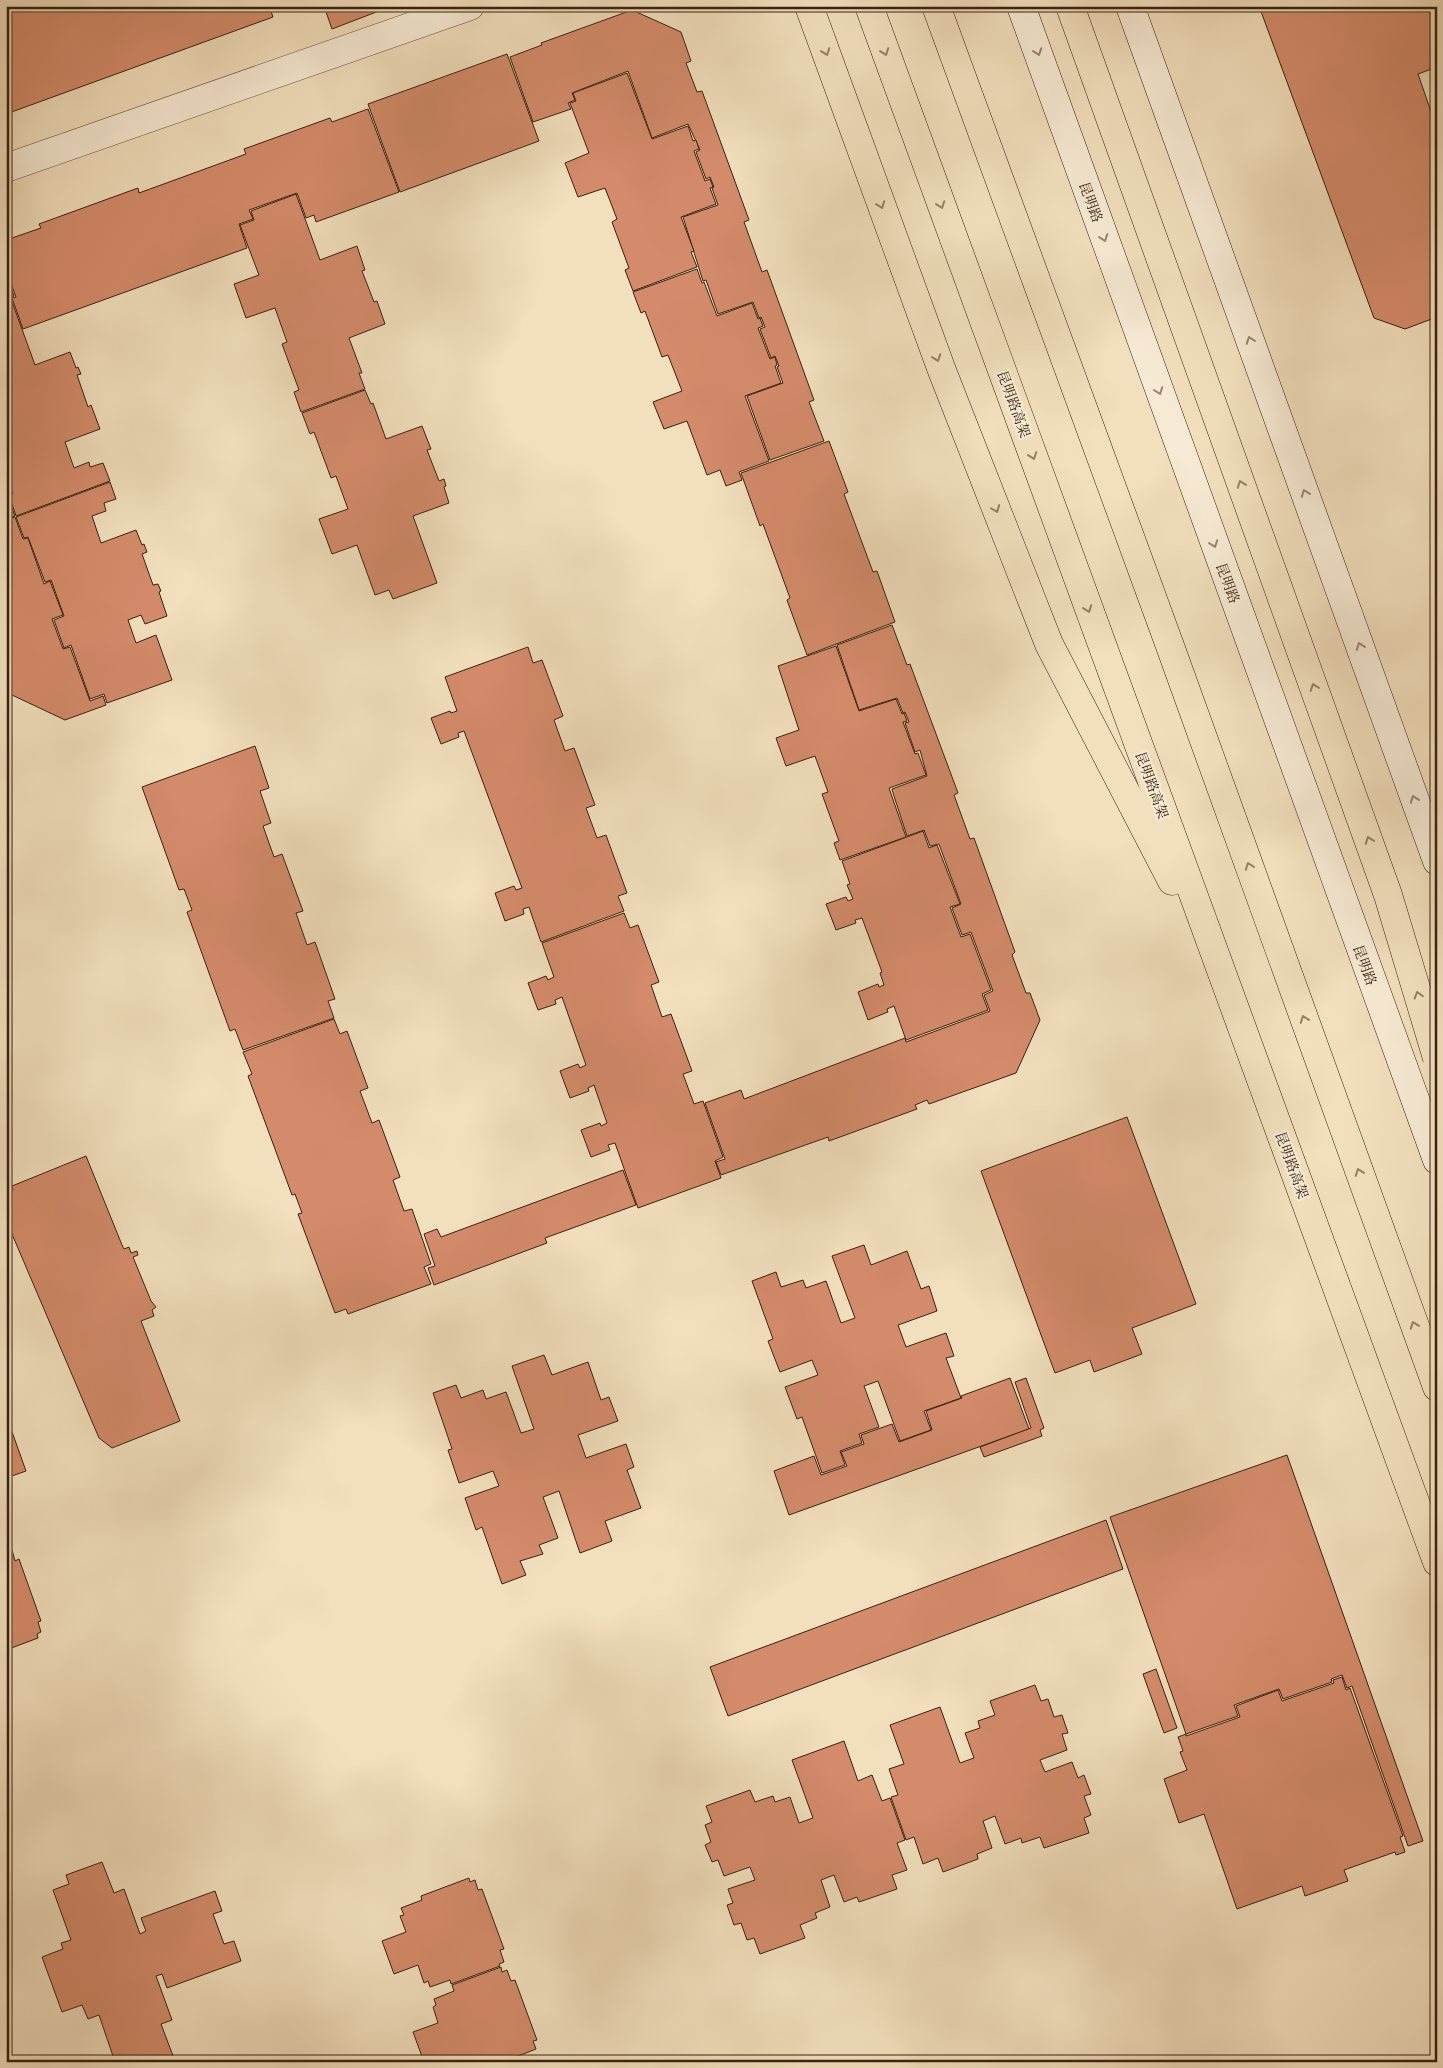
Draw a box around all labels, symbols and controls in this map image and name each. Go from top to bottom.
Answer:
one-way arrow [820,47,830,56]
one-way arrow [879,47,889,56]
one-way arrow [1032,47,1042,56]
street label: 昆明路 [1075,179,1107,225]
one-way arrow [875,200,885,209]
one-way arrow [935,200,945,208]
one-way arrow [1098,233,1108,242]
one-way arrow [1246,336,1256,345]
one-way arrow [931,353,941,361]
street label: 昆明路高架 [994,368,1034,440]
one-way arrow [1153,386,1163,395]
one-way arrow [1027,451,1037,460]
one-way arrow [1237,481,1247,489]
one-way arrow [1301,489,1311,498]
one-way arrow [989,504,1000,513]
one-way arrow [1208,539,1218,548]
street label: 昆明路 [1212,560,1244,606]
one-way arrow [1082,604,1092,612]
one-way arrow [1355,642,1365,651]
one-way arrow [1310,683,1320,692]
street label: 昆明路高架 [1132,749,1172,821]
one-way arrow [1410,795,1420,804]
one-way arrow [1365,836,1375,845]
one-way arrow [1245,862,1255,871]
street label: 昆明路 [1349,942,1381,988]
one-way arrow [1414,991,1424,999]
one-way arrow [1300,1015,1310,1024]
street label: 昆明路高架 [1272,1129,1312,1201]
one-way arrow [1355,1168,1365,1177]
one-way arrow [1410,1321,1420,1330]

